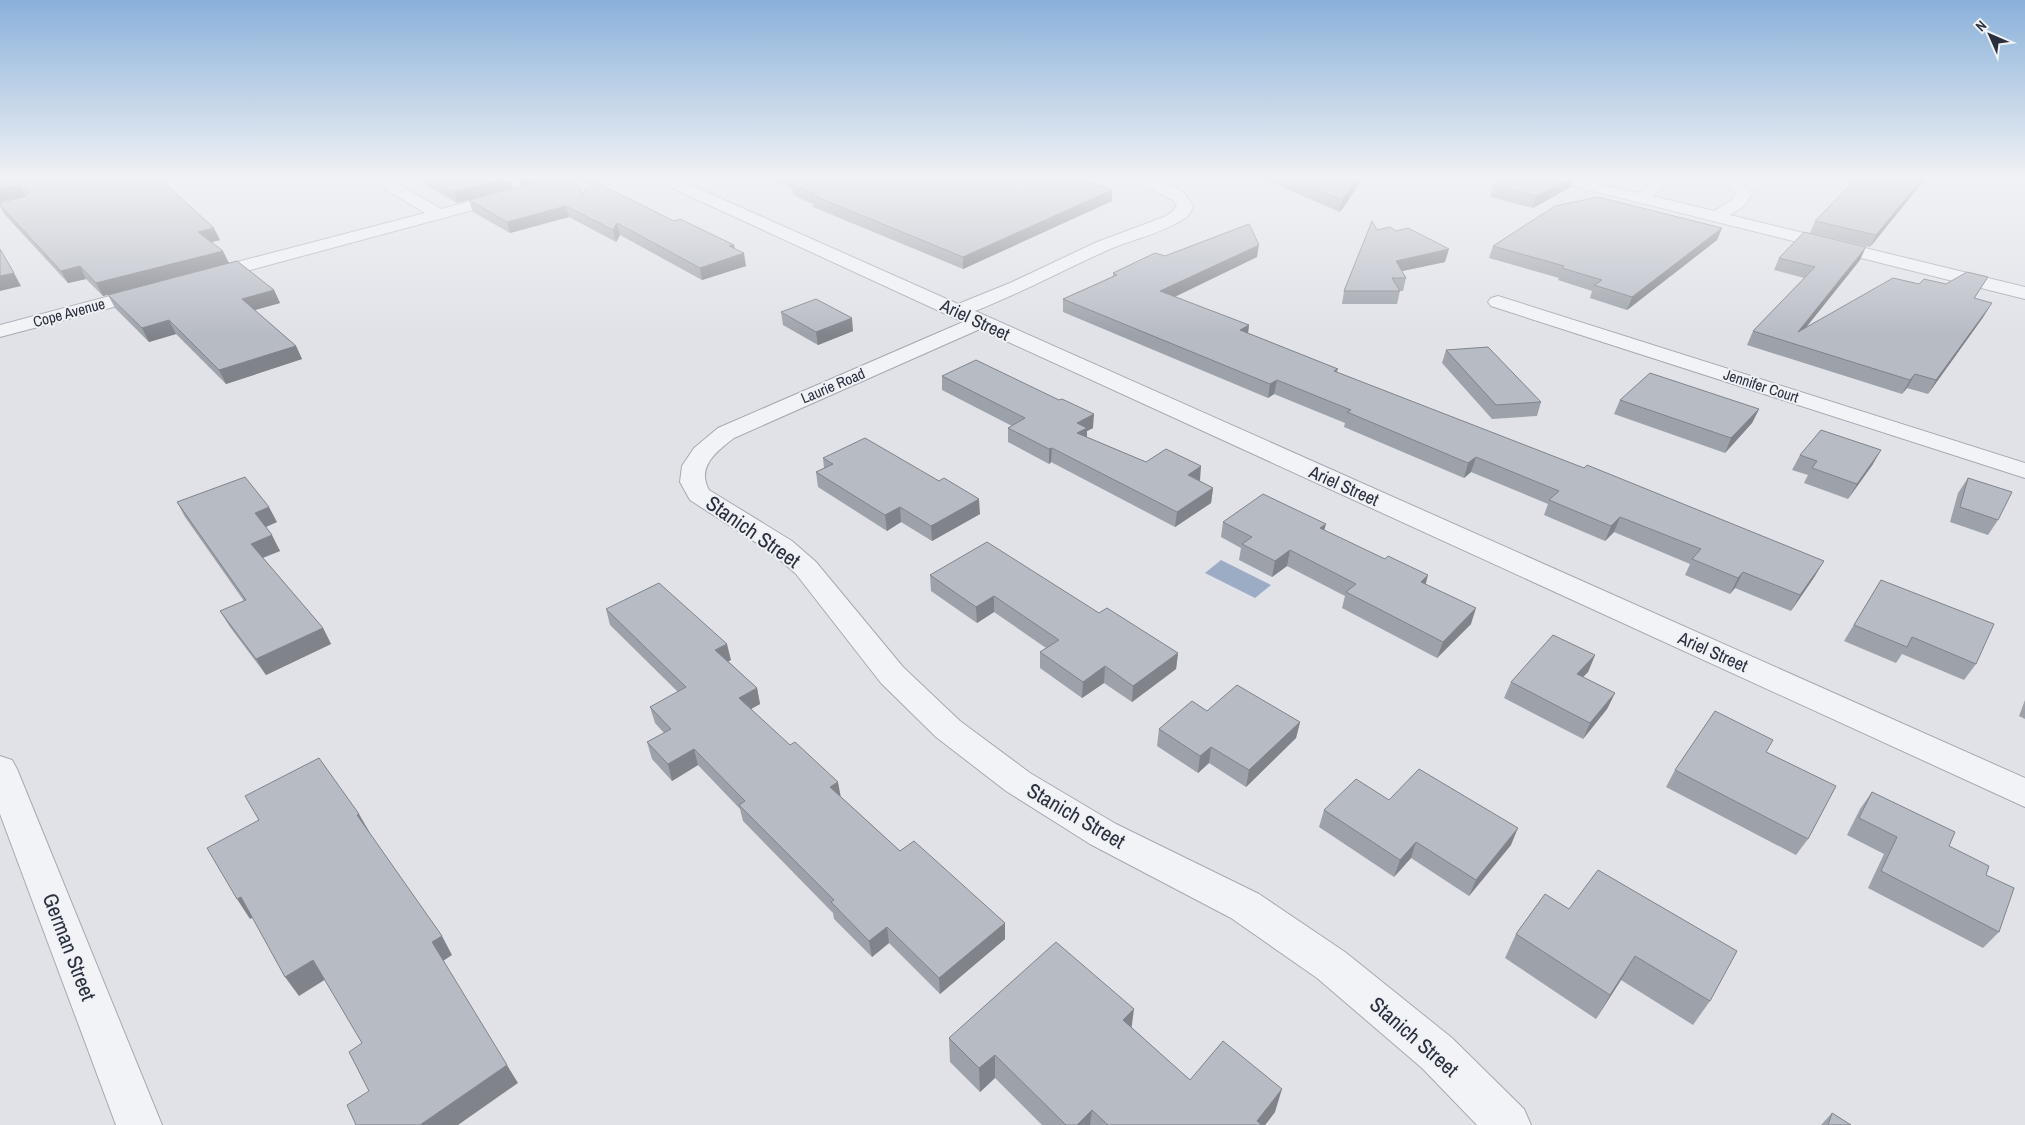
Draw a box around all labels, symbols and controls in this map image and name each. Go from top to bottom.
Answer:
north arrow [1965,10,2015,60]
text: N [1972,17,1990,35]
street label: Ariel Street [936,292,1014,346]
street label: Cope Avenue [31,293,107,332]
street label: Laurie Road [798,363,868,408]
street label: Jennifer Court [1721,363,1802,408]
street label: Ariel Street [1304,459,1383,512]
street label: Stanich Street [700,488,806,575]
street label: Ariel Street [1673,625,1752,678]
street label: Stanich Street [1022,776,1131,856]
street label: German Street [36,889,103,1005]
street label: Stanich Street [1364,990,1465,1084]

